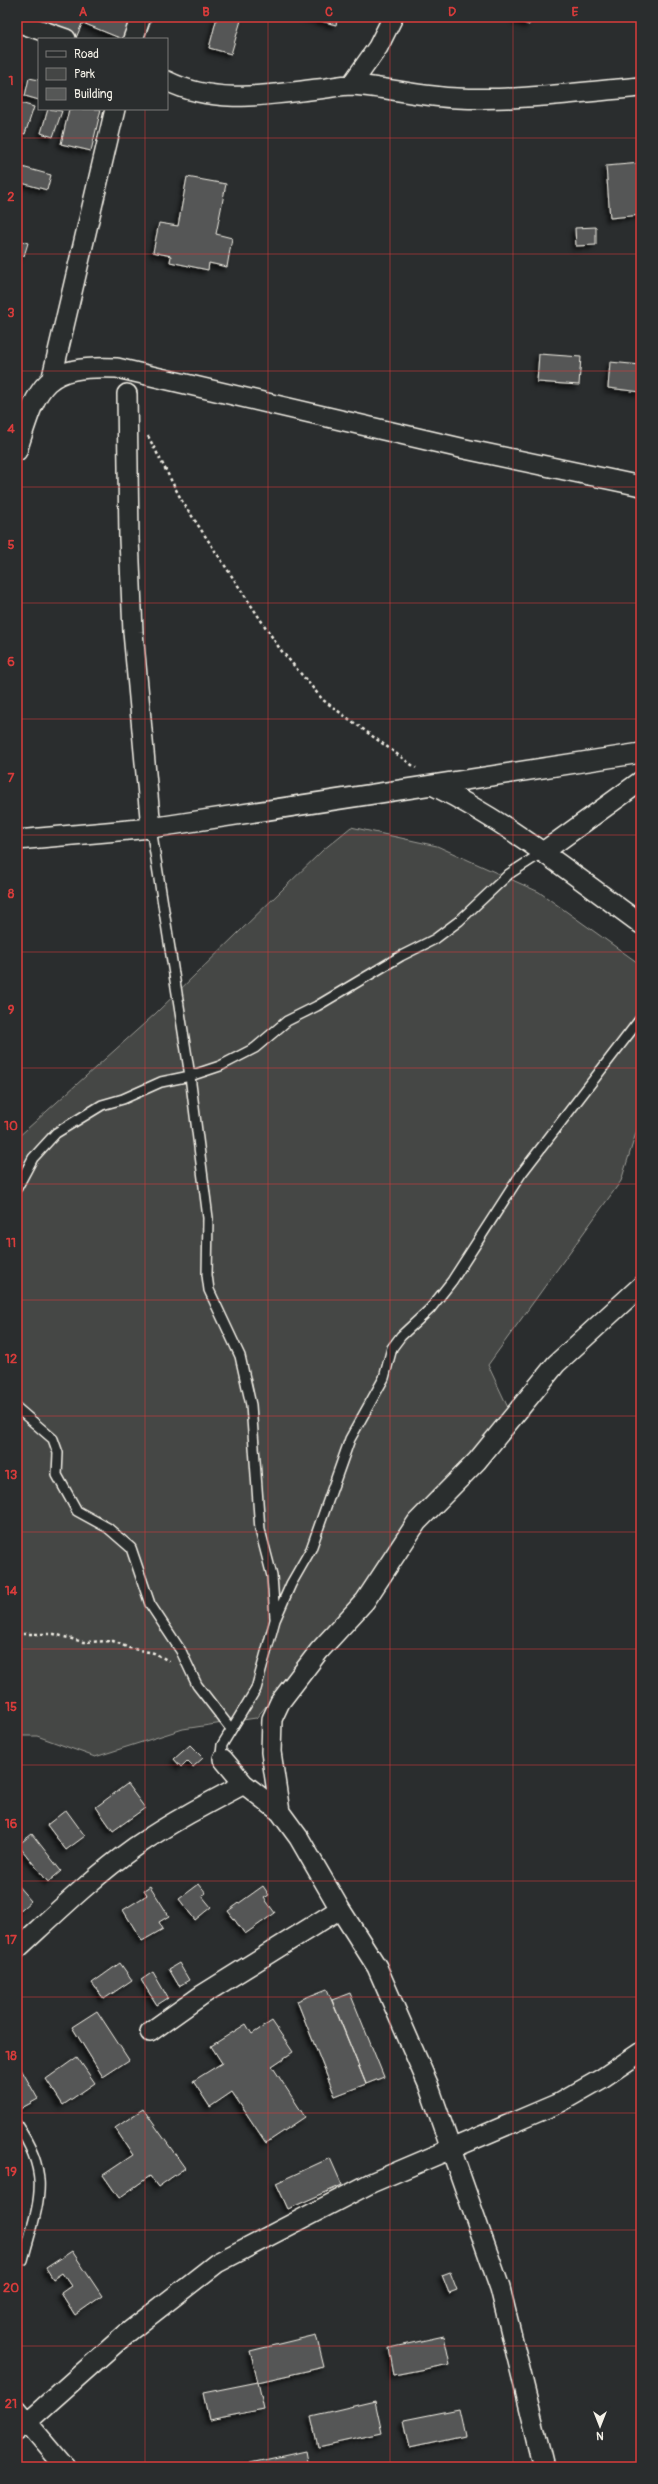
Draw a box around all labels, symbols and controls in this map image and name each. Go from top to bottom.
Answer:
text: A [79,4,88,20]
text: B [202,4,210,20]
text: C [325,4,333,20]
text: D [448,4,456,20]
text: E [572,4,579,20]
legend [38,38,168,110]
text: Road [74,47,99,62]
text: Park [74,67,95,82]
text: 1 [8,73,14,89]
text: Building [74,87,113,102]
text: 2 [7,189,15,205]
text: 3 [7,305,15,321]
text: 4 [7,421,15,437]
text: 5 [7,537,15,553]
text: 6 [7,654,15,670]
text: 7 [8,770,15,786]
text: 8 [8,886,15,902]
text: 9 [8,1002,15,1018]
text: 10 [4,1118,18,1134]
text: 11 [6,1235,16,1251]
text: 12 [5,1351,17,1367]
text: 13 [5,1467,17,1483]
text: 14 [5,1583,18,1599]
text: 15 [5,1699,17,1715]
text: 16 [5,1816,18,1832]
text: 17 [5,1932,17,1948]
text: 18 [5,2048,17,2064]
text: 19 [5,2164,17,2180]
text: 20 [3,2280,19,2296]
text: 21 [5,2396,17,2412]
north arrow [580,2406,620,2446]
text: N [596,2429,604,2442]

